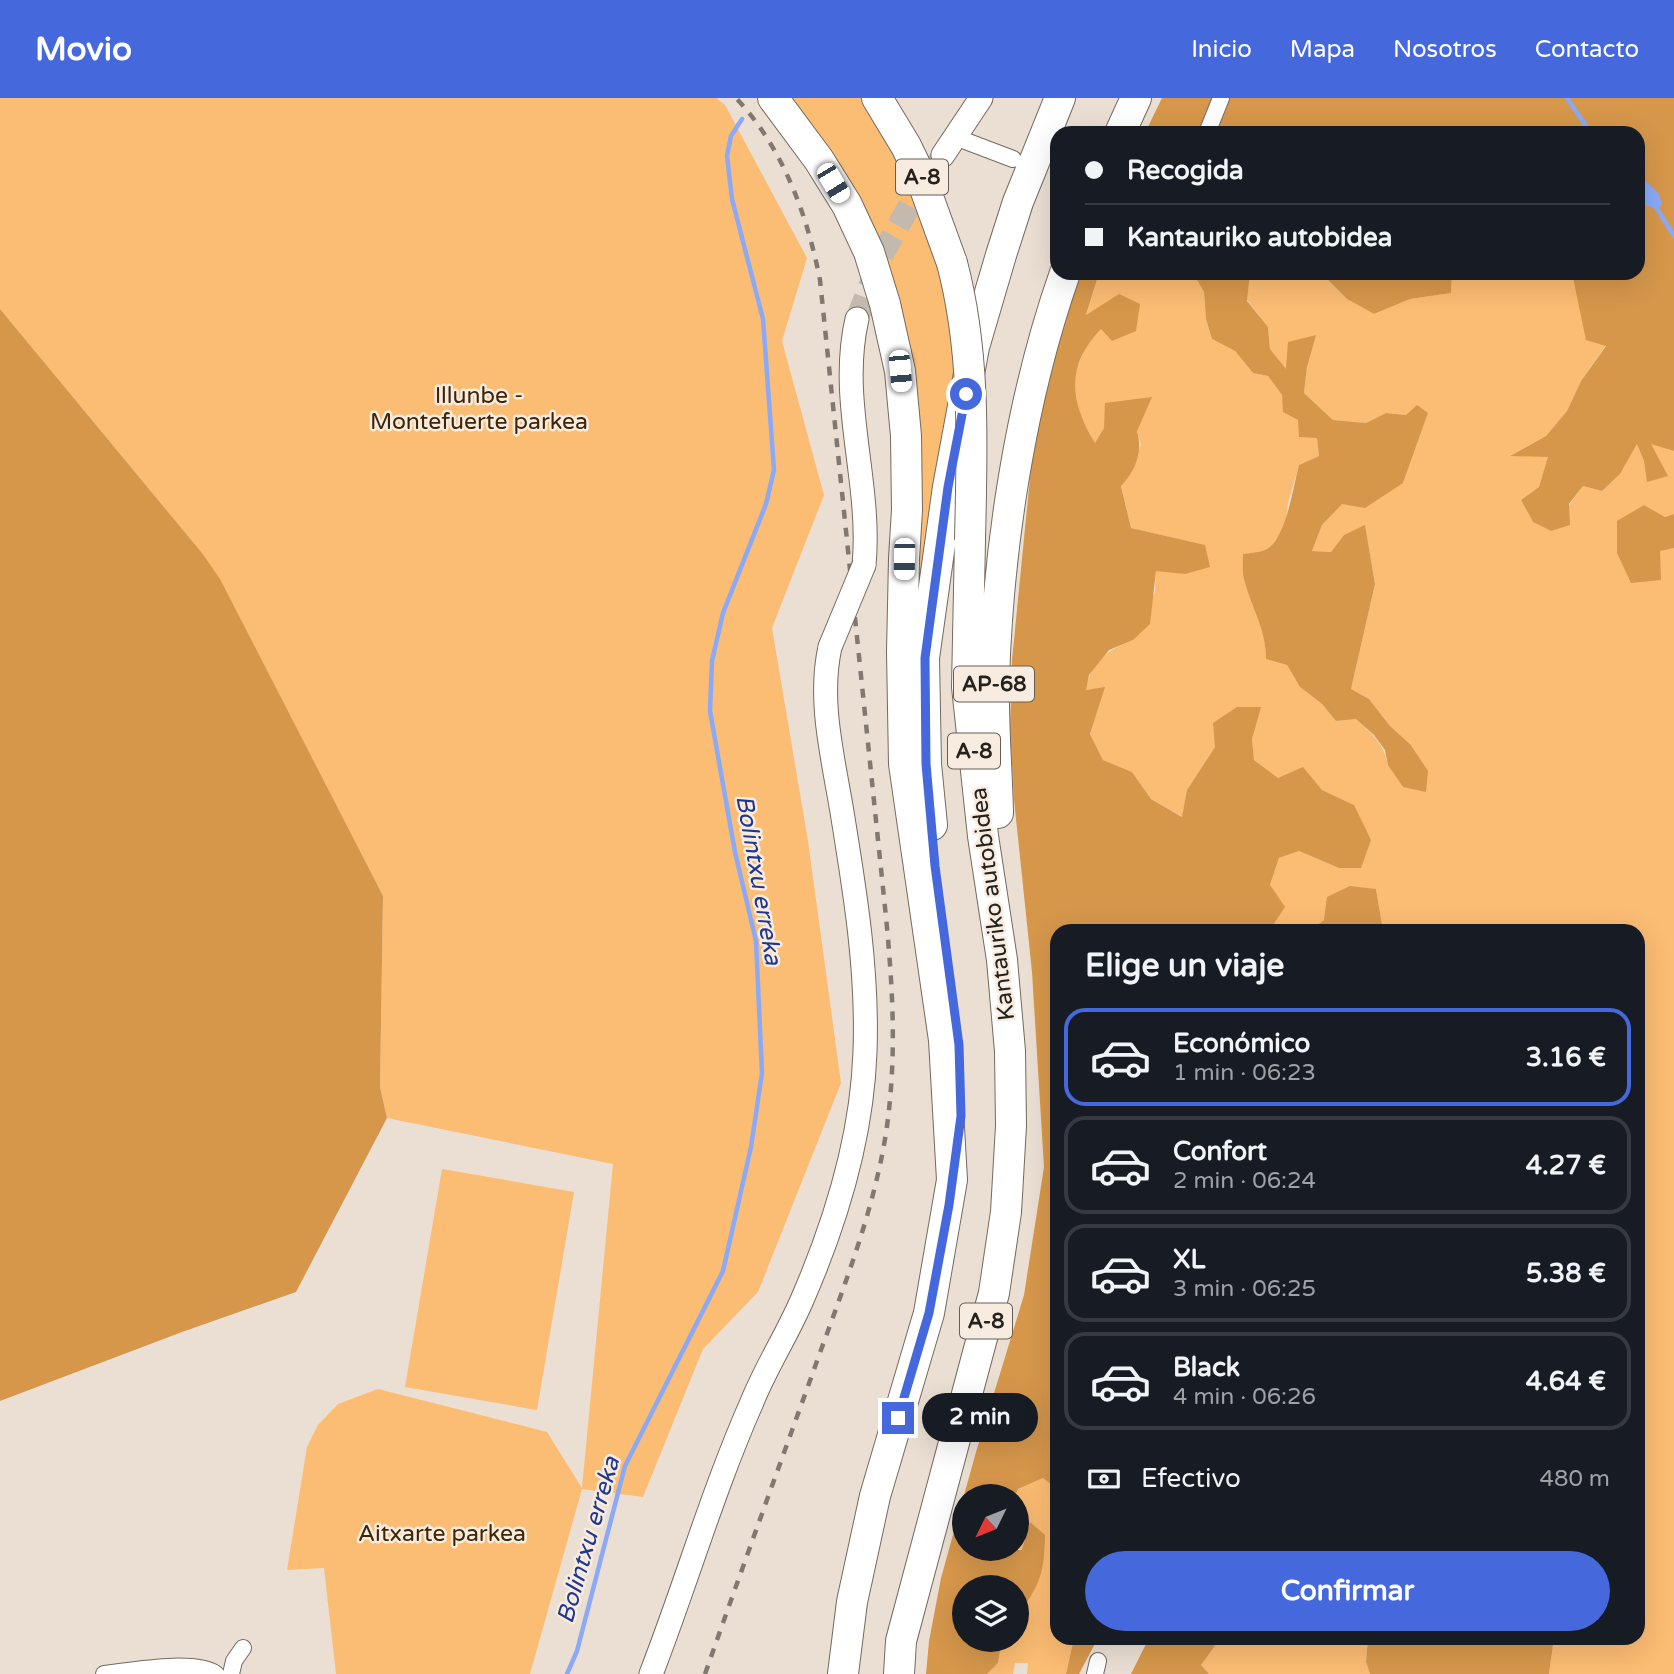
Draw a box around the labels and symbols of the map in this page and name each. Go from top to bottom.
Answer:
car [814,160,853,206]
road number: A-8 [896,160,948,194]
car [888,349,913,393]
route start [950,378,982,410]
park label: Illunbe - Montefuerte parkea [370,382,588,436]
car [894,538,915,580]
road number: AP-68 [954,666,1034,702]
road number: A-8 [948,734,1000,768]
street label: Kantauriko autobidea [965,786,1021,1022]
water label: Bolintxu erreka [729,793,788,968]
road number: A-8 [960,1304,1012,1338]
callout: 2 min [922,1394,1038,1442]
route end [882,1402,914,1434]
water label: Bolintxu erreka [551,1453,626,1627]
north arrow [952,1484,1029,1561]
park label: Aitxarte parkea [358,1520,526,1548]

